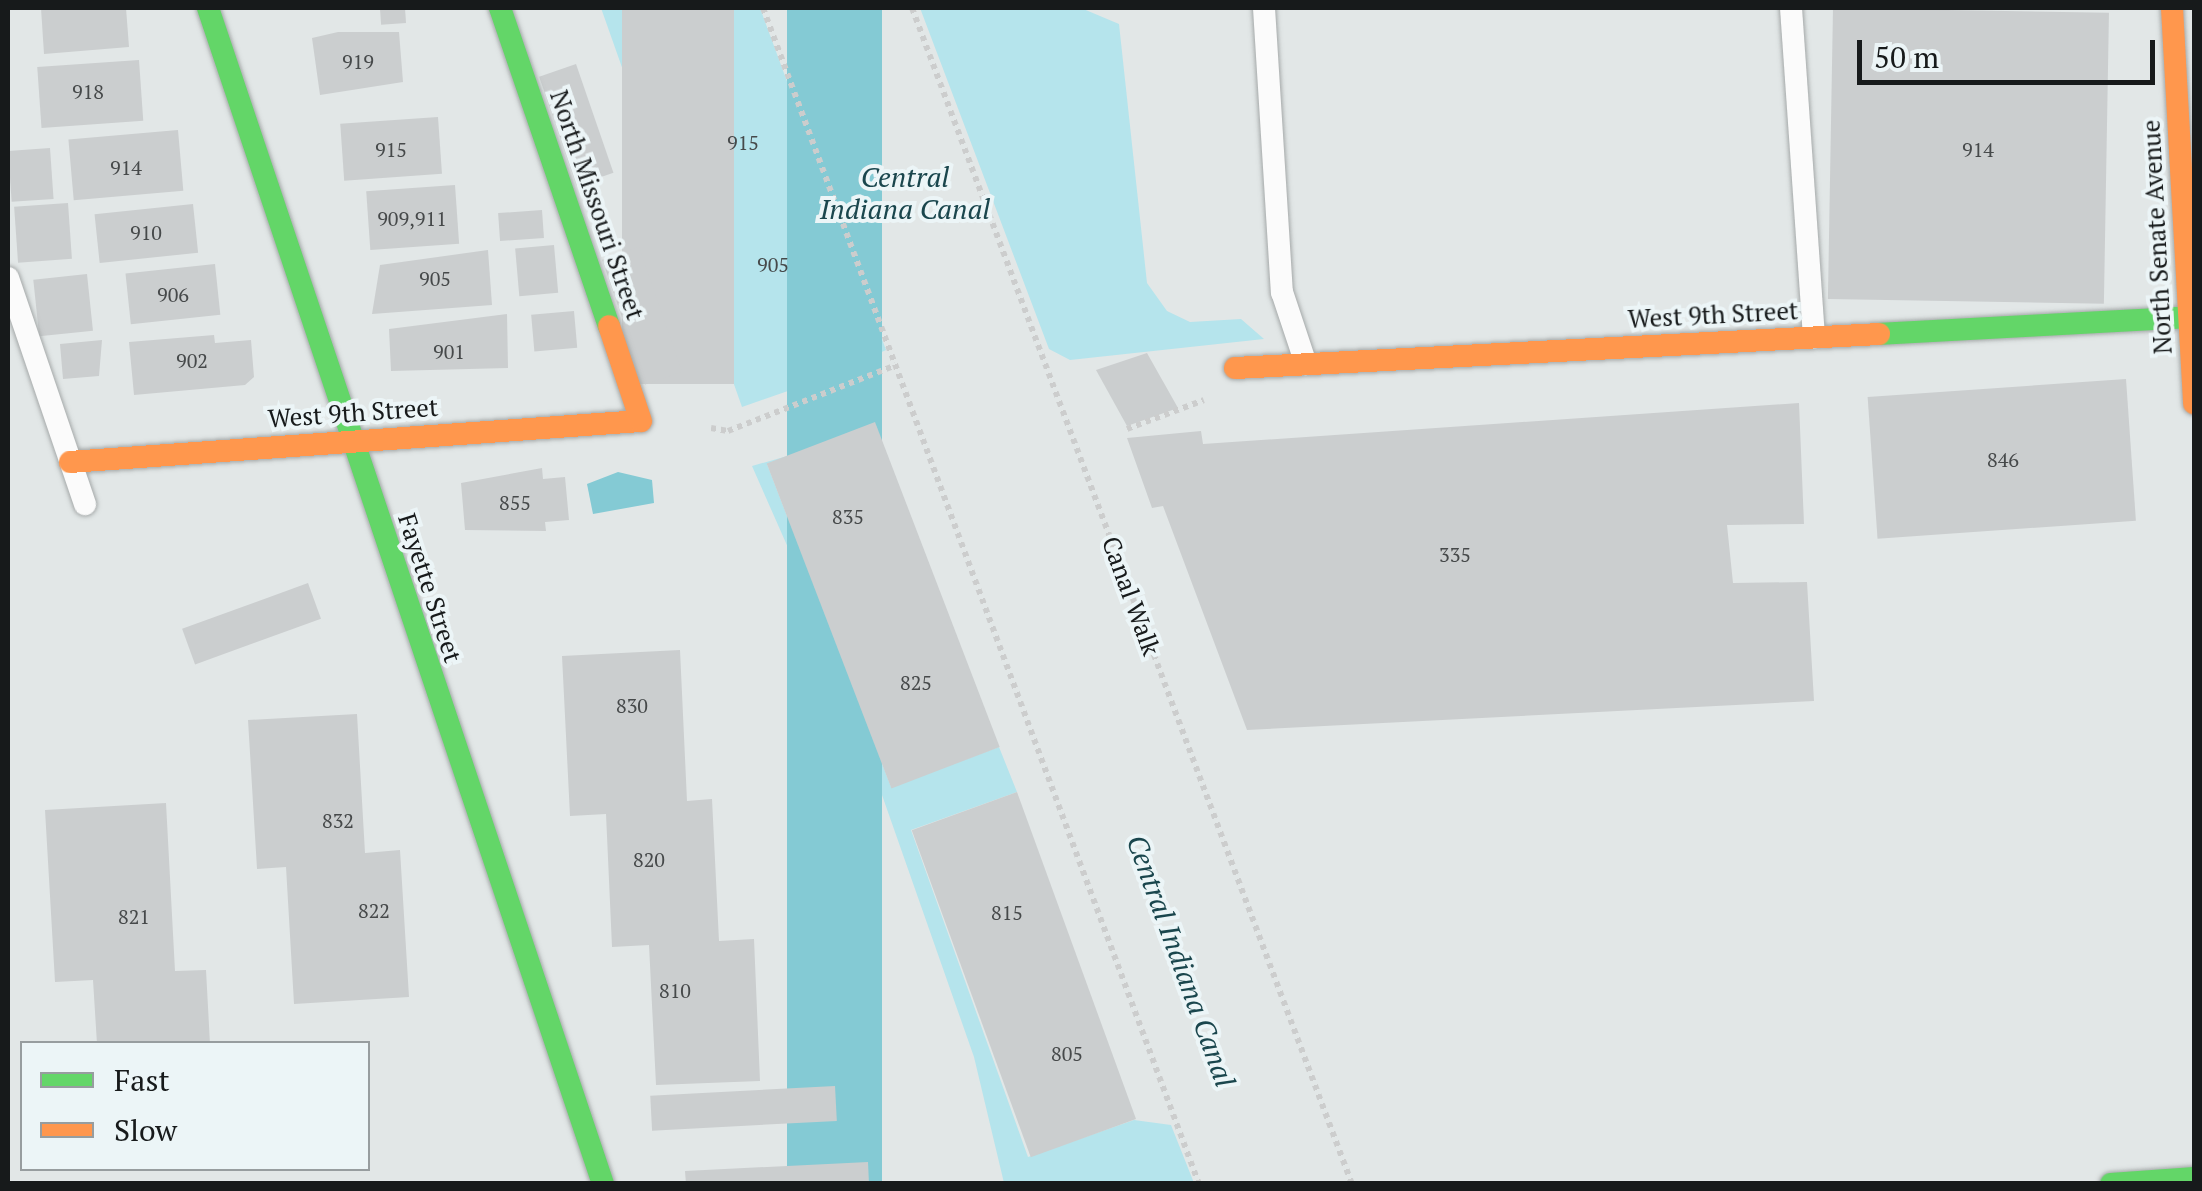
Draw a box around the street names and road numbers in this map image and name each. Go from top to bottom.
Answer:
street label: North Missouri Street [544,86,650,324]
street label: North Senate Avenue [2136,119,2178,355]
street label: West 9th Street [1627,296,1799,334]
street label: West 9th Street [267,392,439,434]
street label: Fayette Street [392,510,468,666]
street label: Canal Walk [1096,532,1166,660]

